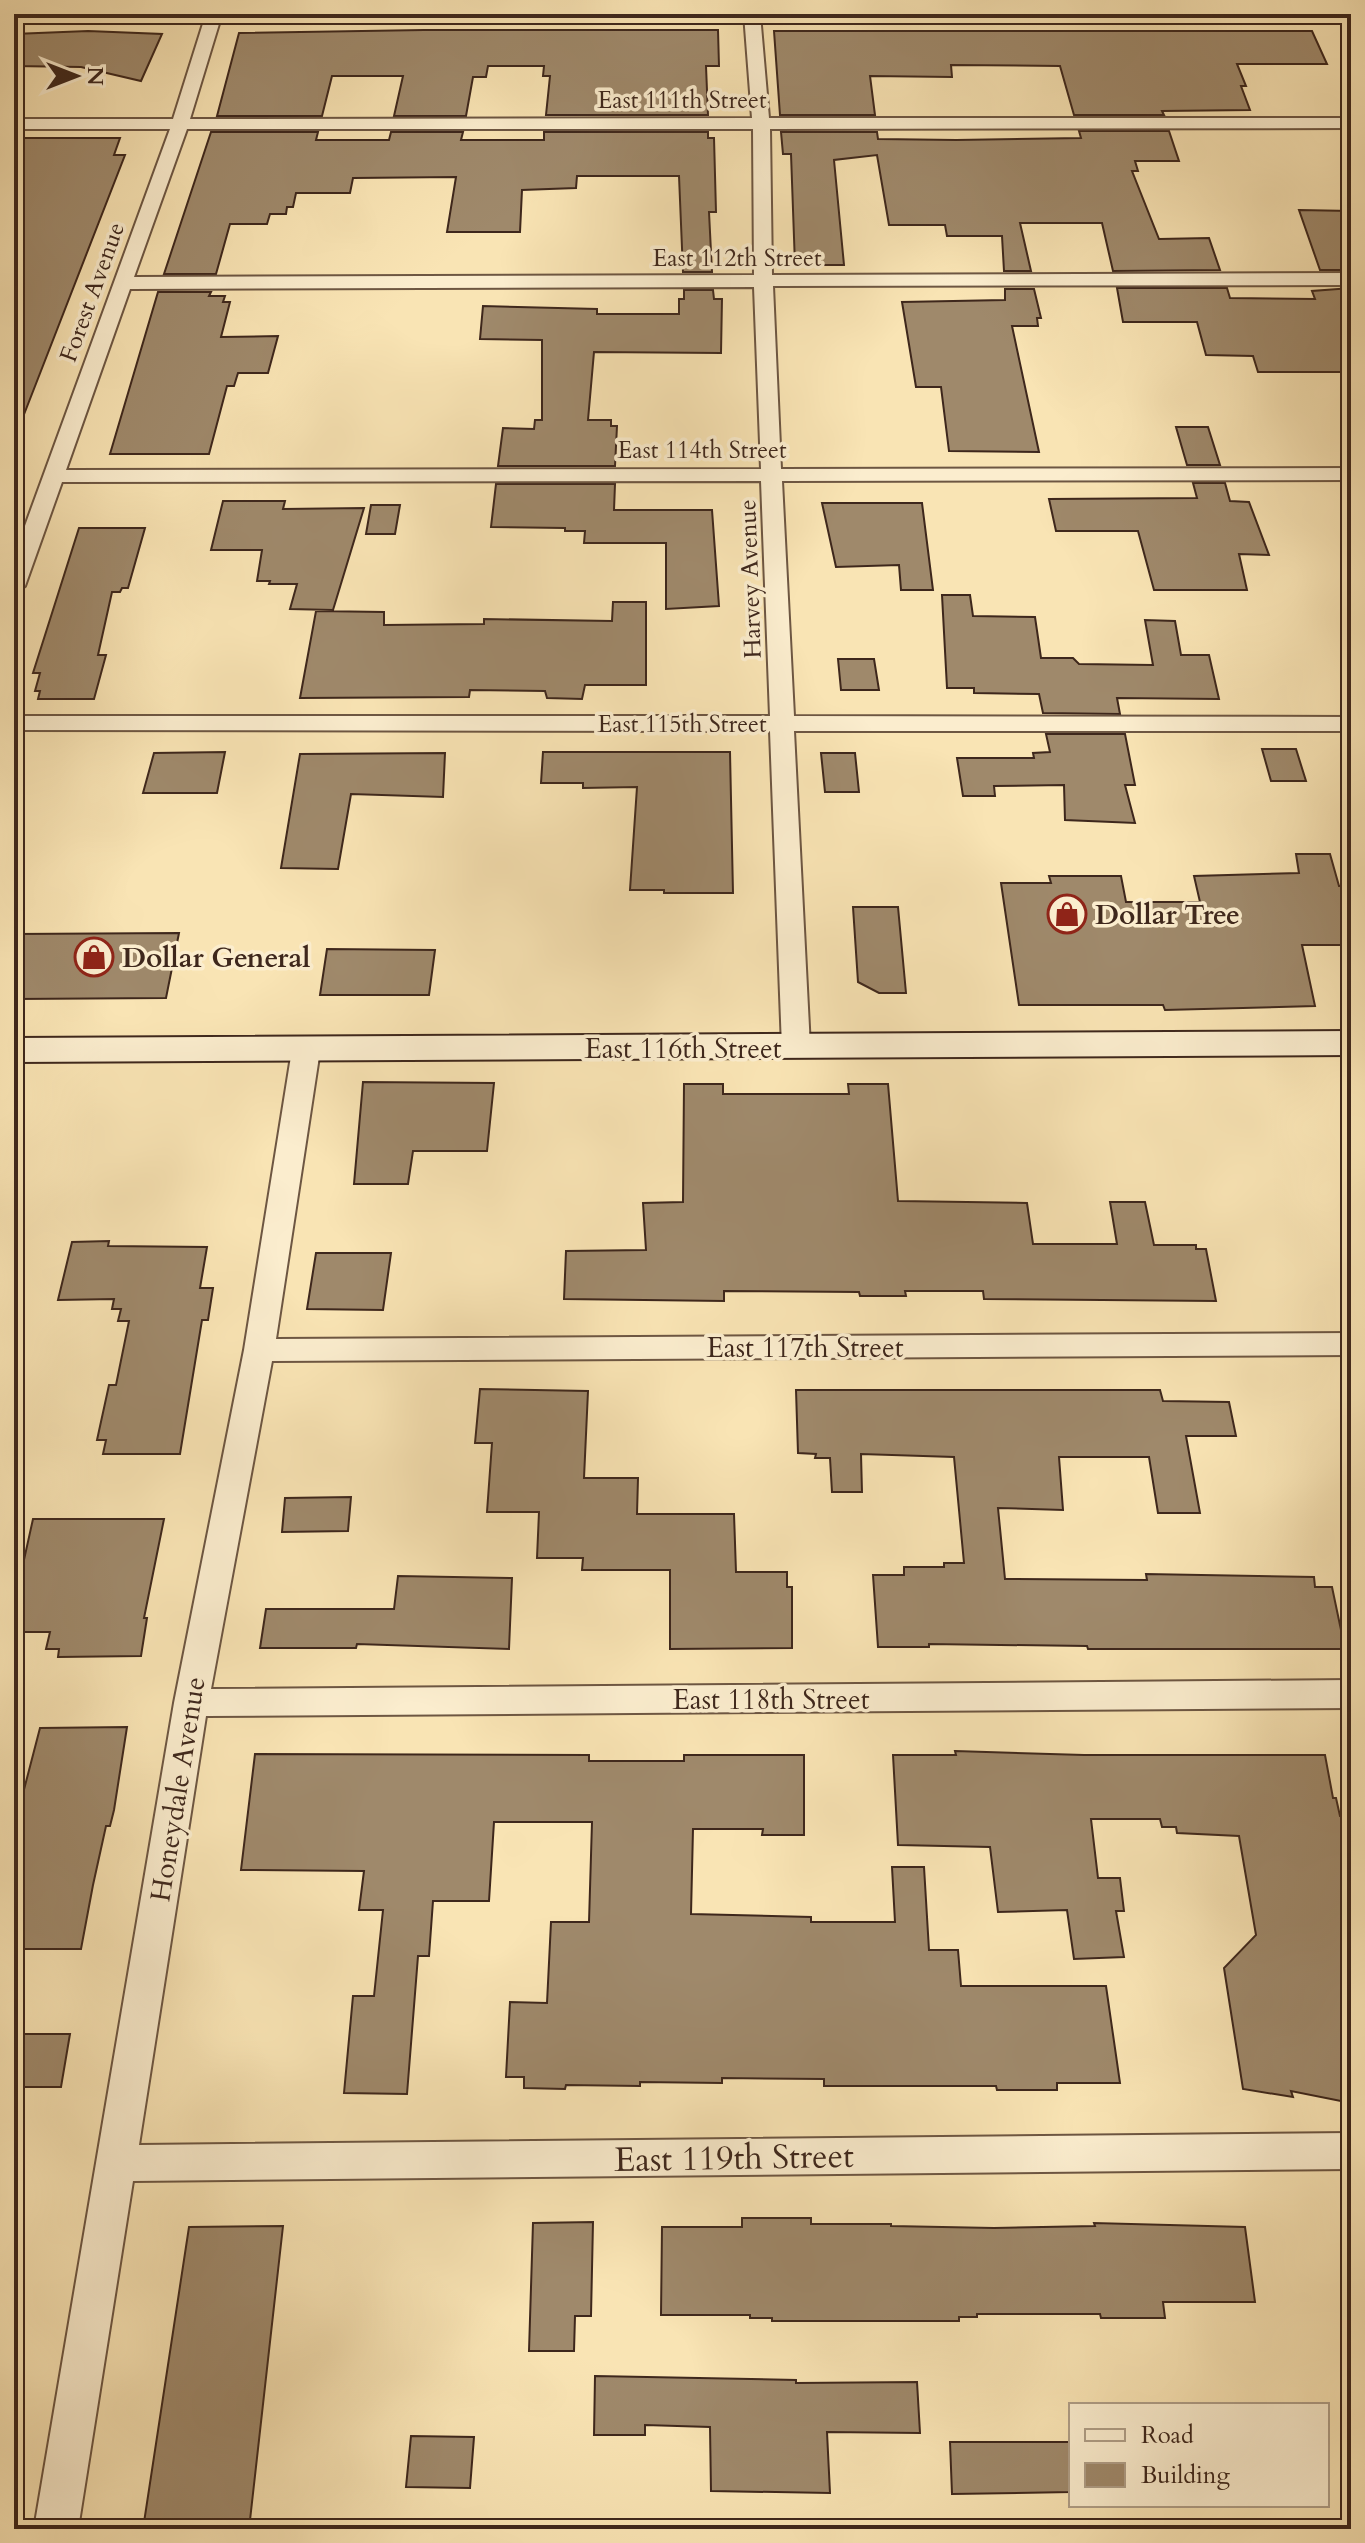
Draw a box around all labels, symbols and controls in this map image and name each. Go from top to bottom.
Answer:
north arrow [36,36,116,116]
text: N [80,66,110,86]
street label: East 111th Street [597,84,767,117]
street label: Forest Avenue [52,218,133,366]
street label: East 112th Street [652,242,822,275]
street label: East 114th Street [617,434,787,467]
street label: Harvey Avenue [731,499,770,659]
street label: East 115th Street [597,708,767,741]
shop icon: Dollar Tree [1046,893,1088,935]
place label: Dollar Tree [1095,896,1240,934]
shop icon: Dollar General [73,936,115,978]
place label: Dollar General [122,939,311,977]
street label: East 116th Street [584,1030,782,1068]
street label: East 117th Street [706,1329,904,1367]
street label: Honeydale Avenue [141,1674,215,1904]
street label: East 118th Street [672,1681,870,1719]
street label: East 119th Street [614,2133,854,2183]
legend [1069,2403,1329,2507]
text: Road [1141,2419,1194,2452]
text: Building [1141,2459,1231,2492]

